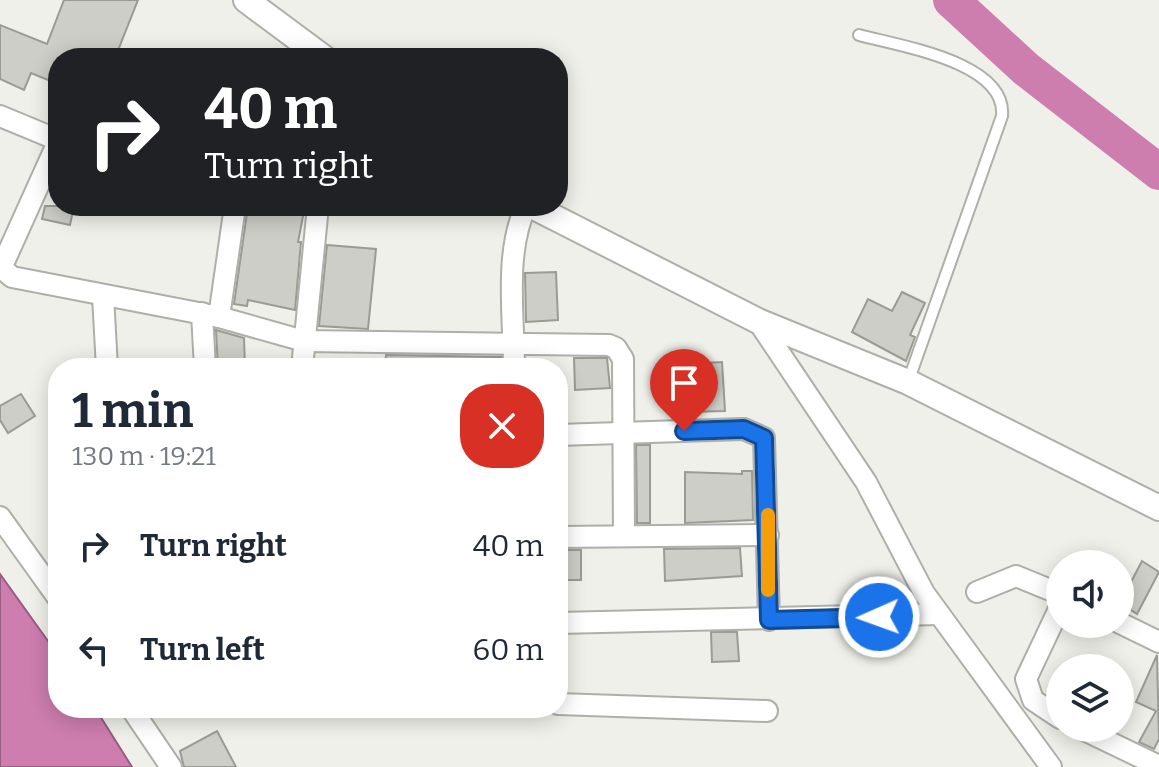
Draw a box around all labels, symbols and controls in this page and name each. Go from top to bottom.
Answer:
text: 40 m [204,76,337,143]
icon: right [72,80,176,184]
text: Turn right [204,144,373,188]
pin [650,349,718,431]
icon: arrive [662,361,706,405]
text: 1 min [72,382,193,440]
button: close [460,384,544,468]
text: 130 m · 19:21 [72,441,216,472]
icon: right [72,524,116,568]
text: Turn right [140,528,287,564]
text: 40 m [473,528,544,564]
map controls [1046,550,1134,742]
button: sound [1046,550,1134,638]
position arrow [837,575,921,659]
icon: left [72,628,116,672]
text: Turn left [140,632,265,668]
text: 60 m [473,632,544,668]
button: layers [1046,654,1134,742]

